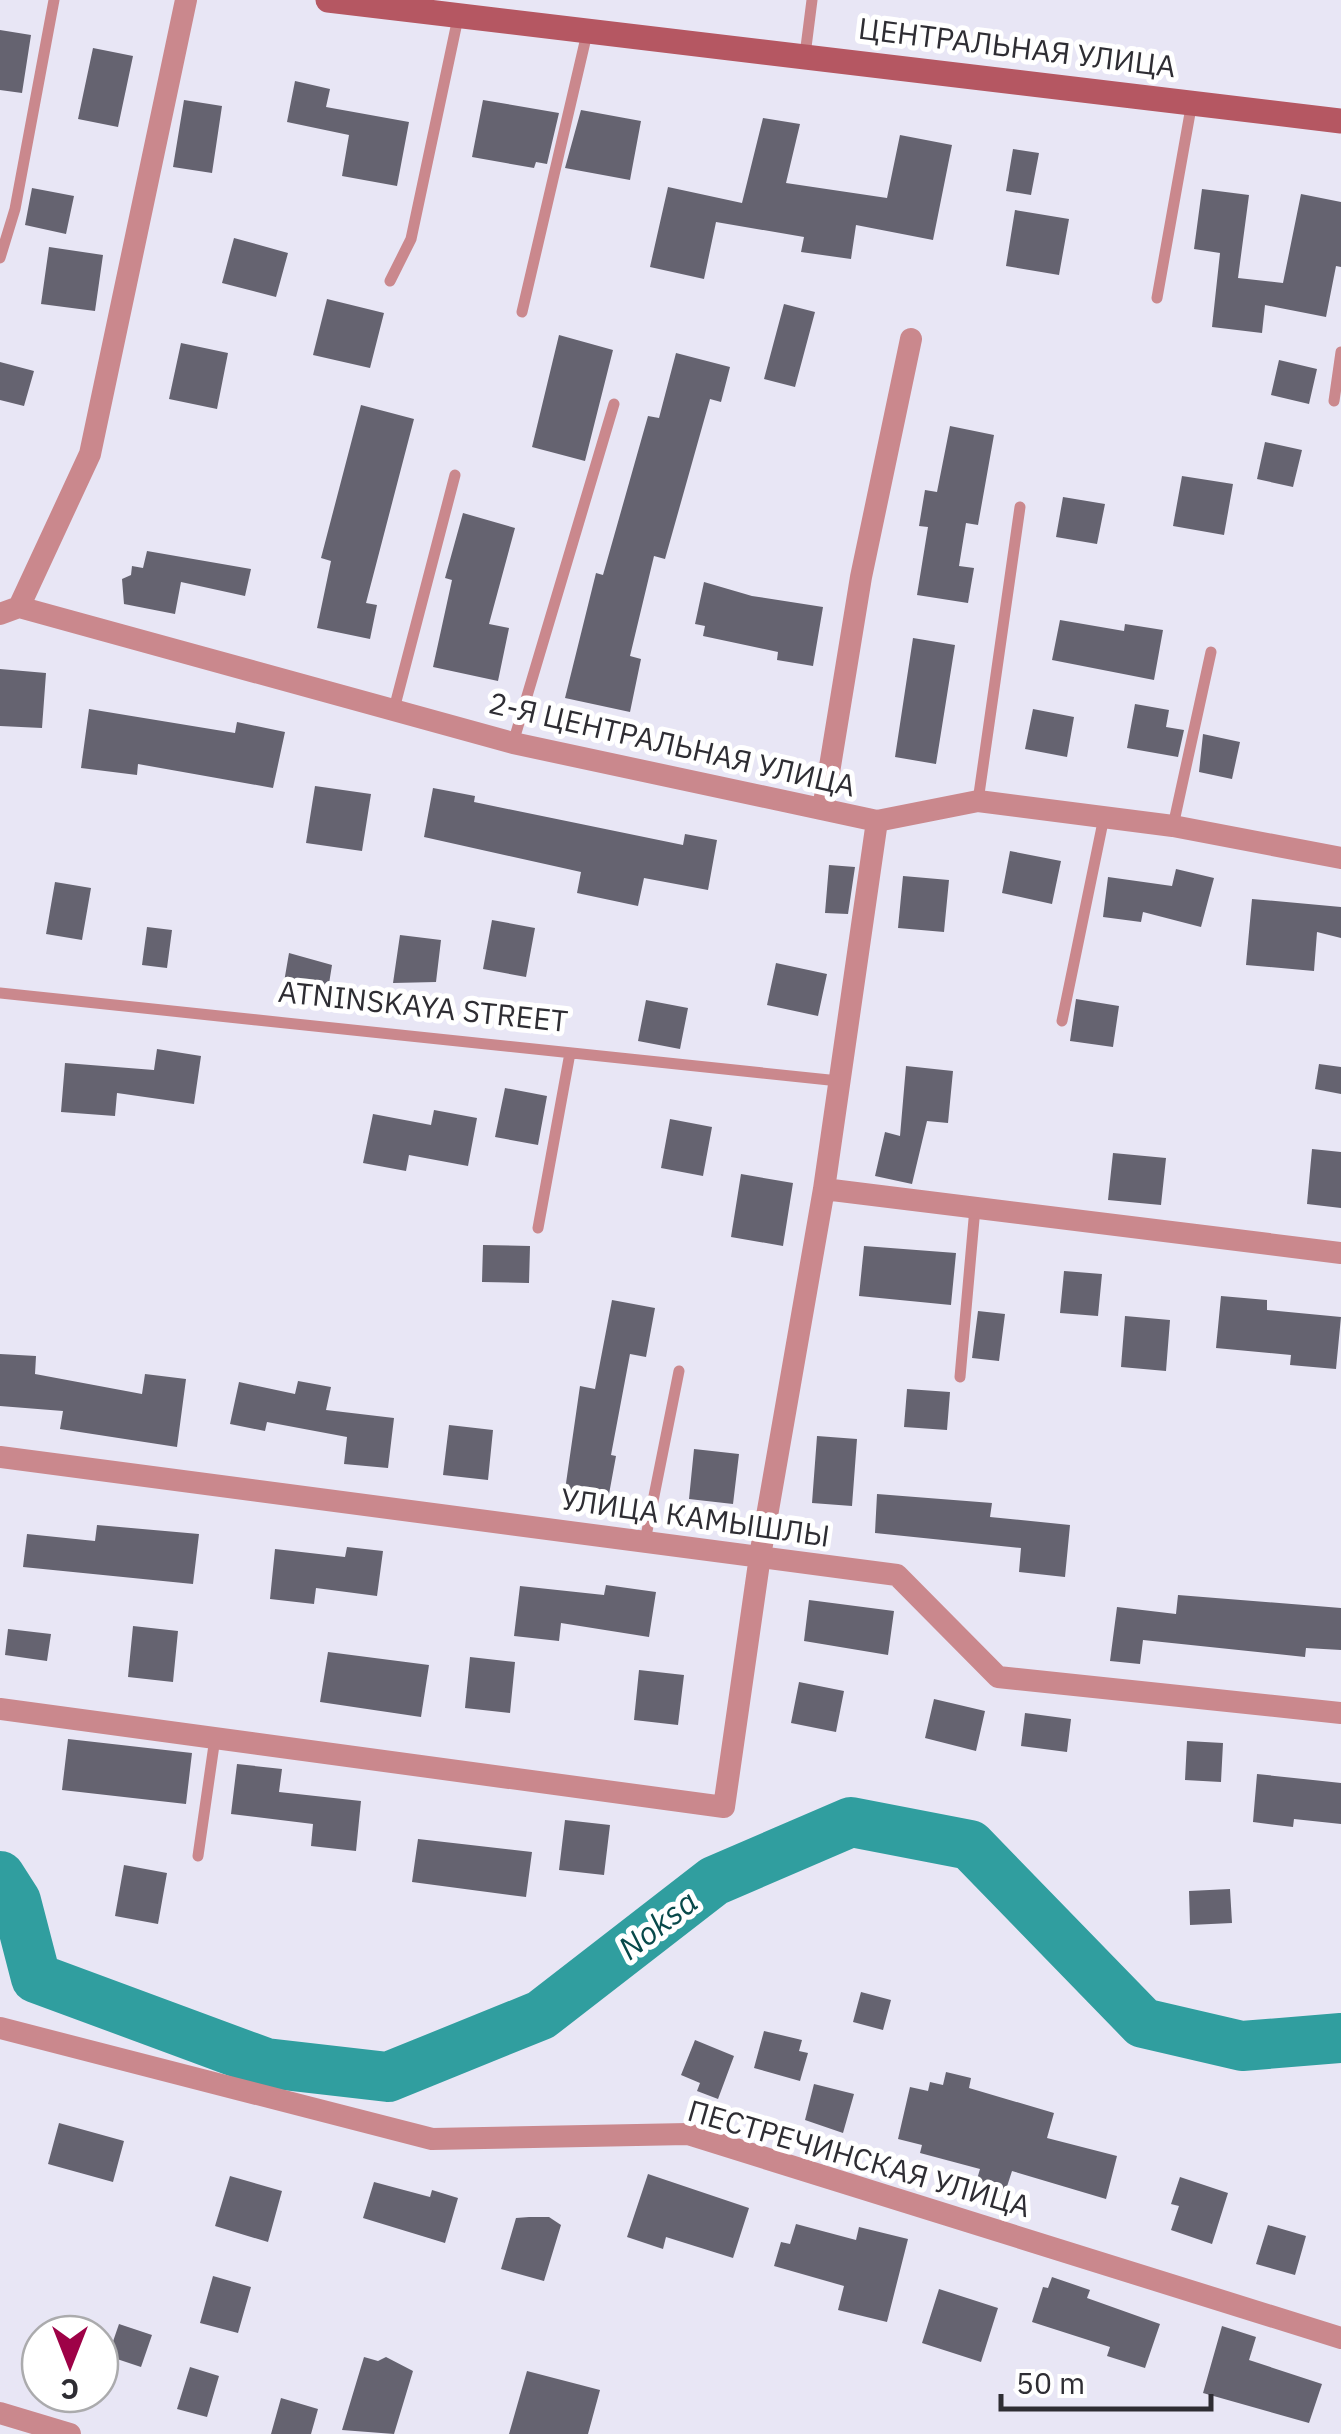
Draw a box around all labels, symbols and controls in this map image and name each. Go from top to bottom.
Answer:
street label: ЦЕНТРАЛЬНАЯ УЛИЦА [856,8,1178,85]
street label: 2-Я ЦЕНТРАЛЬНАЯ УЛИЦА [485,682,859,805]
street label: ATNINSKAYA STREET [276,971,570,1040]
street label: УЛИЦА КАМЫШЛЫ [558,1478,832,1555]
water label: Noksa [609,1880,706,1968]
street label: ПЕСТРЕЧИНСКАЯ УЛИЦА [684,2090,1035,2225]
north arrow [20,2314,120,2414]
scale bar [1001,2349,1211,2411]
text: 50 m [1016,2363,1085,2402]
text: С [61,2371,79,2408]

